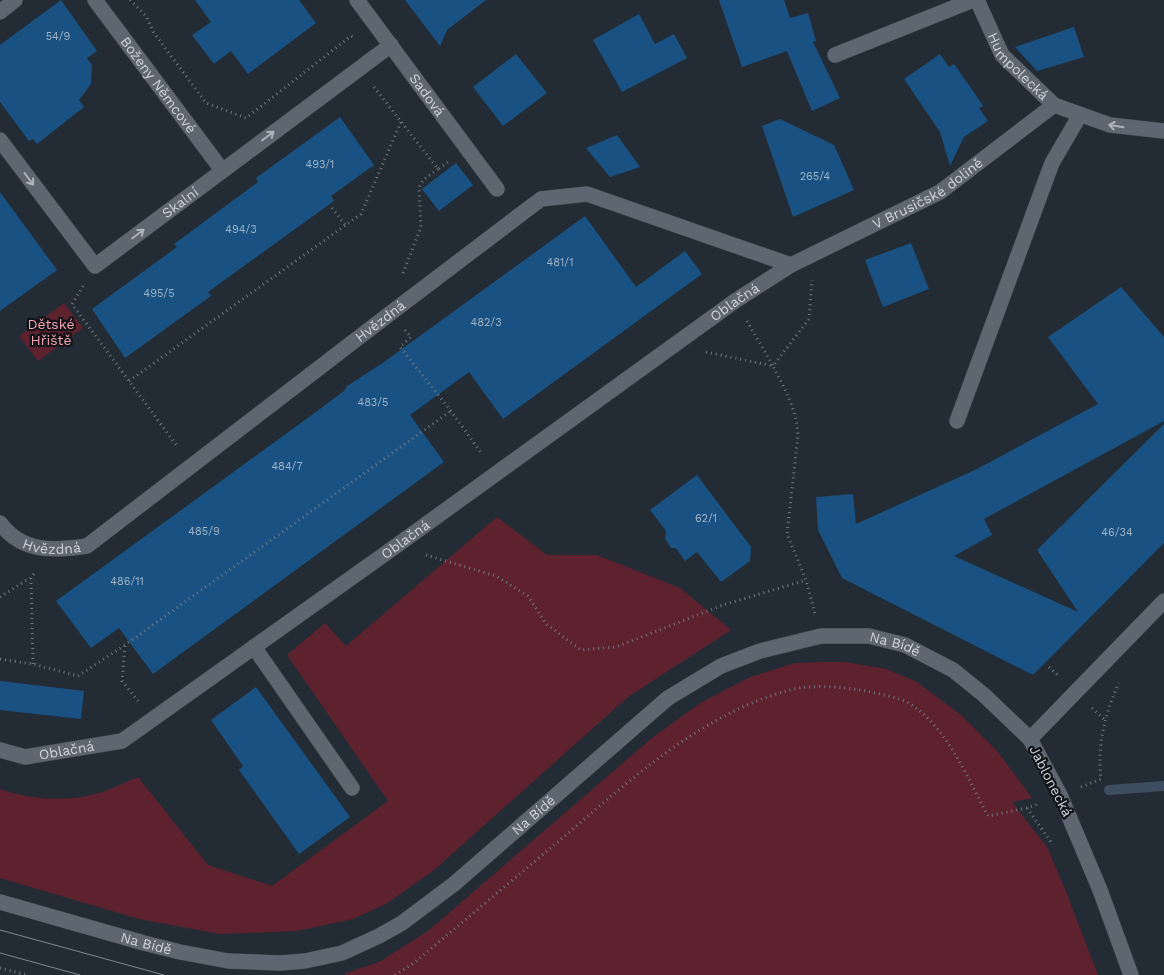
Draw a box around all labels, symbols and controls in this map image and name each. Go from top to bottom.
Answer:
house number: 54/9 [46,30,71,43]
street label: Humpolecká [985,30,1052,103]
street label: Boženy Němcové [117,34,200,136]
street label: Sadová [406,70,448,119]
one-way arrow [1108,120,1124,130]
one-way arrow [261,131,275,141]
street label: V Brusičské dolině [870,154,986,232]
house number: 493/1 [306,158,334,171]
house number: 265/4 [800,170,831,183]
one-way arrow [24,172,35,185]
street label: Skalní [159,183,202,221]
house number: 494/3 [225,223,257,236]
one-way arrow [131,228,144,239]
house number: 481/1 [547,256,573,269]
street label: Oblačná [707,280,762,324]
house number: 495/5 [143,287,175,300]
street label: Hvězdná [352,297,408,345]
park label: Dětské Hřiště [28,316,74,348]
house number: 482/3 [470,316,502,329]
house number: 483/5 [358,396,388,409]
house number: 484/7 [271,460,303,473]
house number: 62/1 [695,512,717,525]
street label: Oblačná [378,516,433,562]
house number: 485/9 [188,525,220,538]
house number: 46/34 [1101,526,1133,539]
street label: Hvězdná [21,535,82,557]
house number: 486/11 [110,575,144,588]
street label: Na Bídě [868,628,923,660]
street label: Oblačná [38,738,95,763]
street label: Jablonecká [1026,743,1076,819]
street label: Na Bídě [508,792,558,838]
street label: Na Bídě [119,929,174,958]

